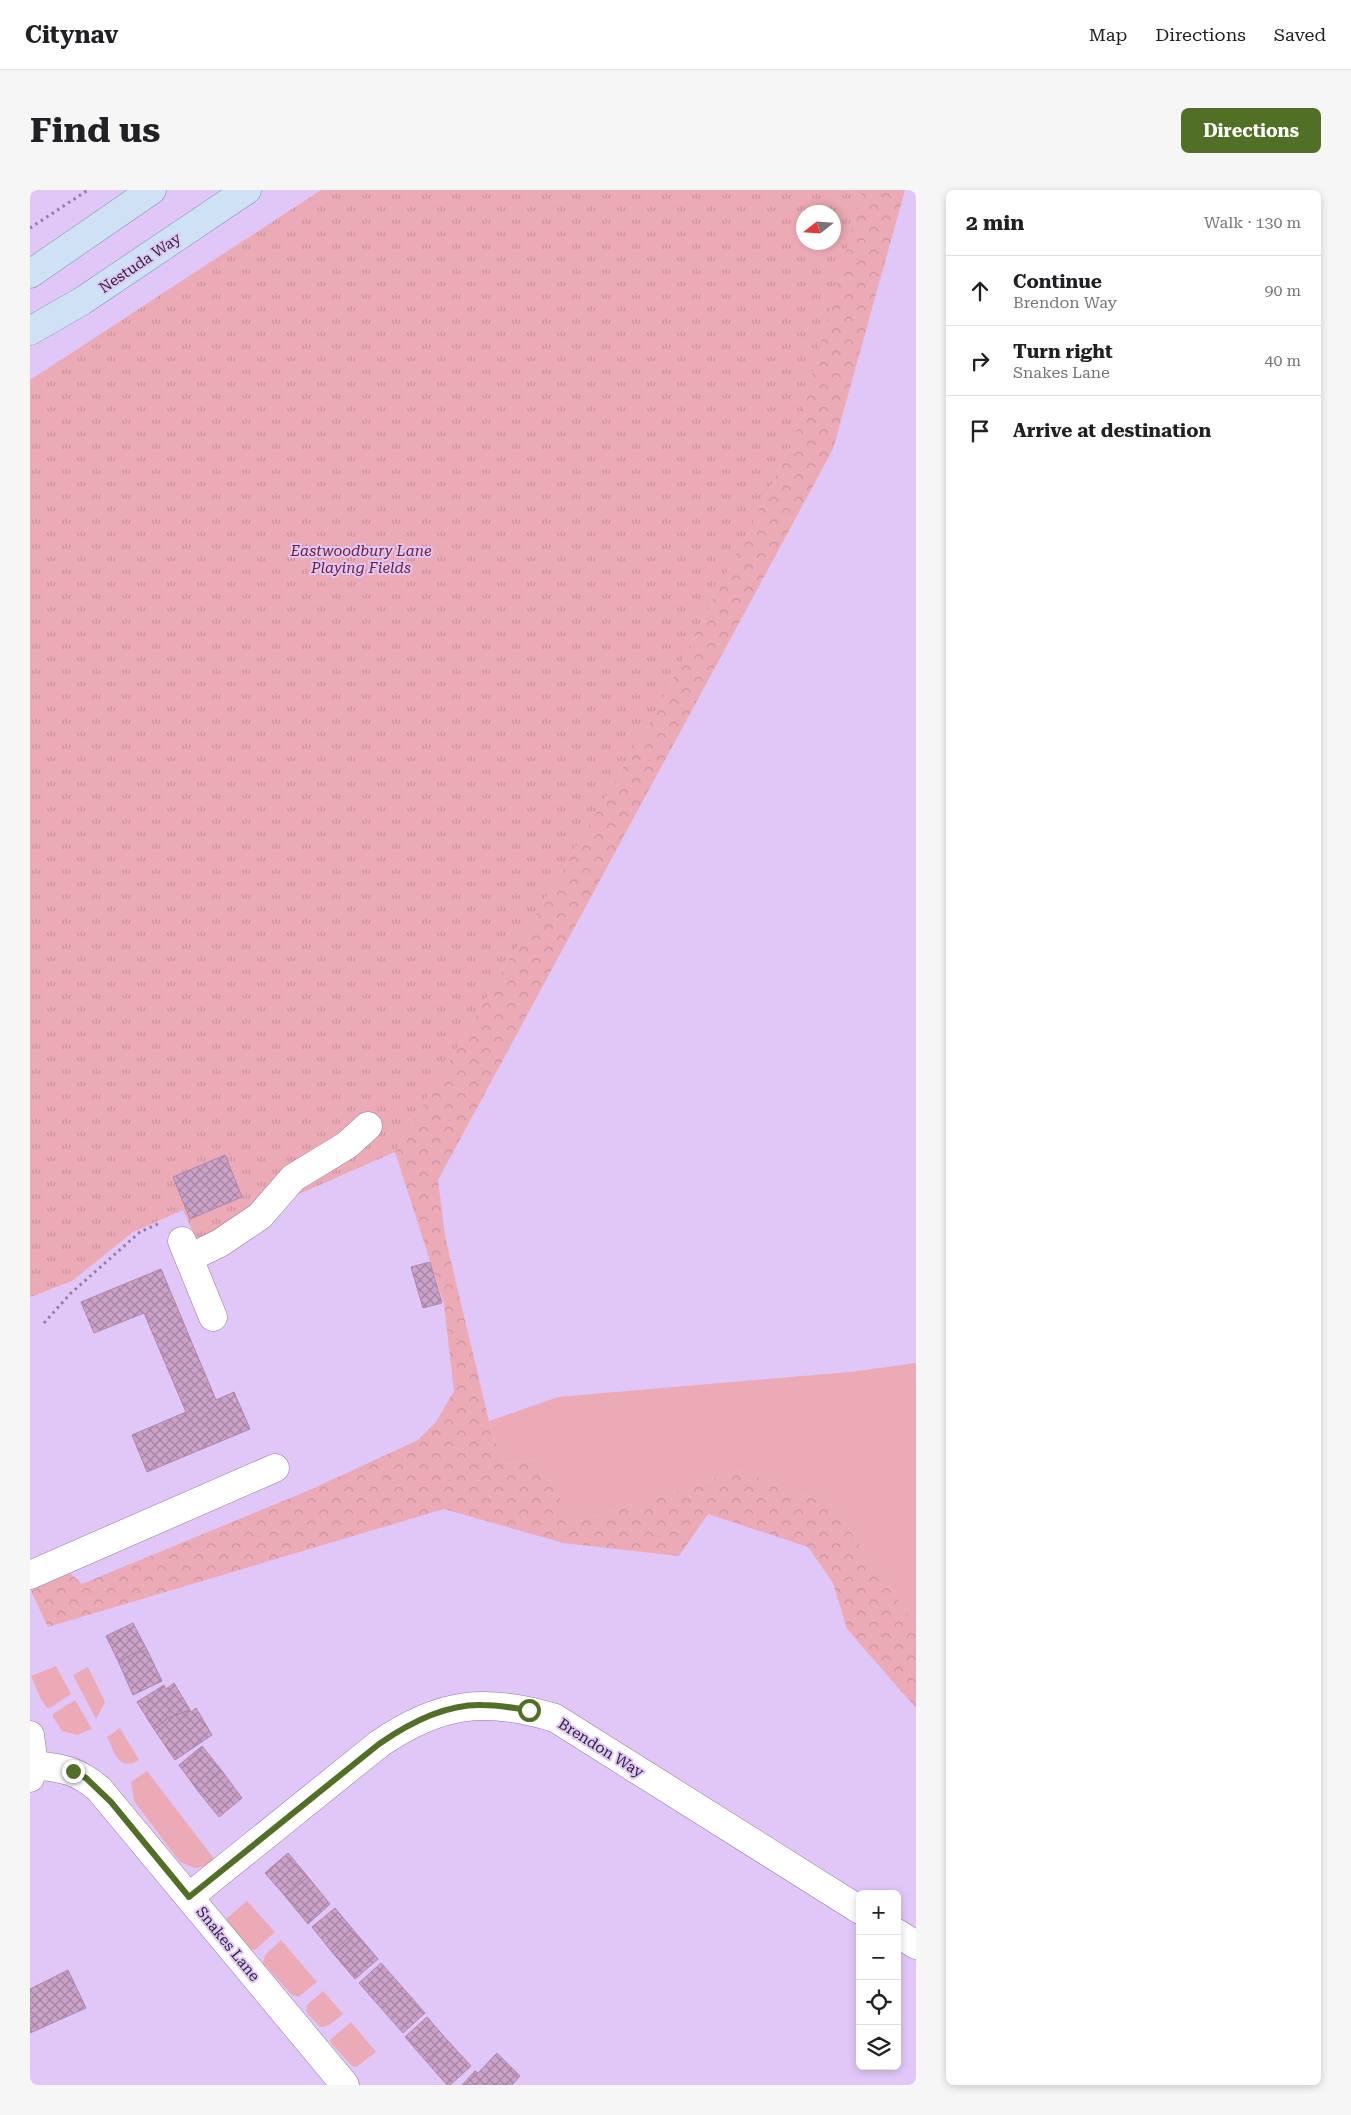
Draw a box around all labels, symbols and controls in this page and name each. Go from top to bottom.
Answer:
text: Citynav [25,21,118,49]
text: Map [1089,24,1127,45]
text: Directions [1155,24,1246,45]
text: Saved [1274,24,1326,45]
button: Directions [1181,108,1321,153]
text: Find us [30,110,160,151]
north arrow [796,205,841,250]
text: 2 min [966,211,1024,235]
text: Walk · 130 m [1204,213,1301,232]
street label: Nestuda Way [96,229,184,297]
text: Continue [1013,270,1102,293]
icon: ahead [966,277,994,305]
text: 90 m [1264,281,1301,300]
text: Brendon Way [1013,293,1117,312]
text: Turn right [1013,340,1113,363]
icon: right [966,347,994,375]
text: 40 m [1264,351,1301,370]
text: Snakes Lane [1013,363,1110,382]
icon: arrive [966,417,994,445]
text: Arrive at destination [1013,419,1211,442]
park label: Eastwoodbury Lane Playing Fields [289,542,432,577]
route start [518,1699,541,1722]
street label: Brendon Way [555,1715,647,1782]
route end [62,1760,85,1783]
map controls [856,1890,901,2070]
button: + [856,1890,901,1935]
street label: Snakes Lane [192,1903,264,1985]
button: − [856,1935,901,1980]
button: locate [856,1980,901,2025]
button: layers [856,2025,901,2070]

